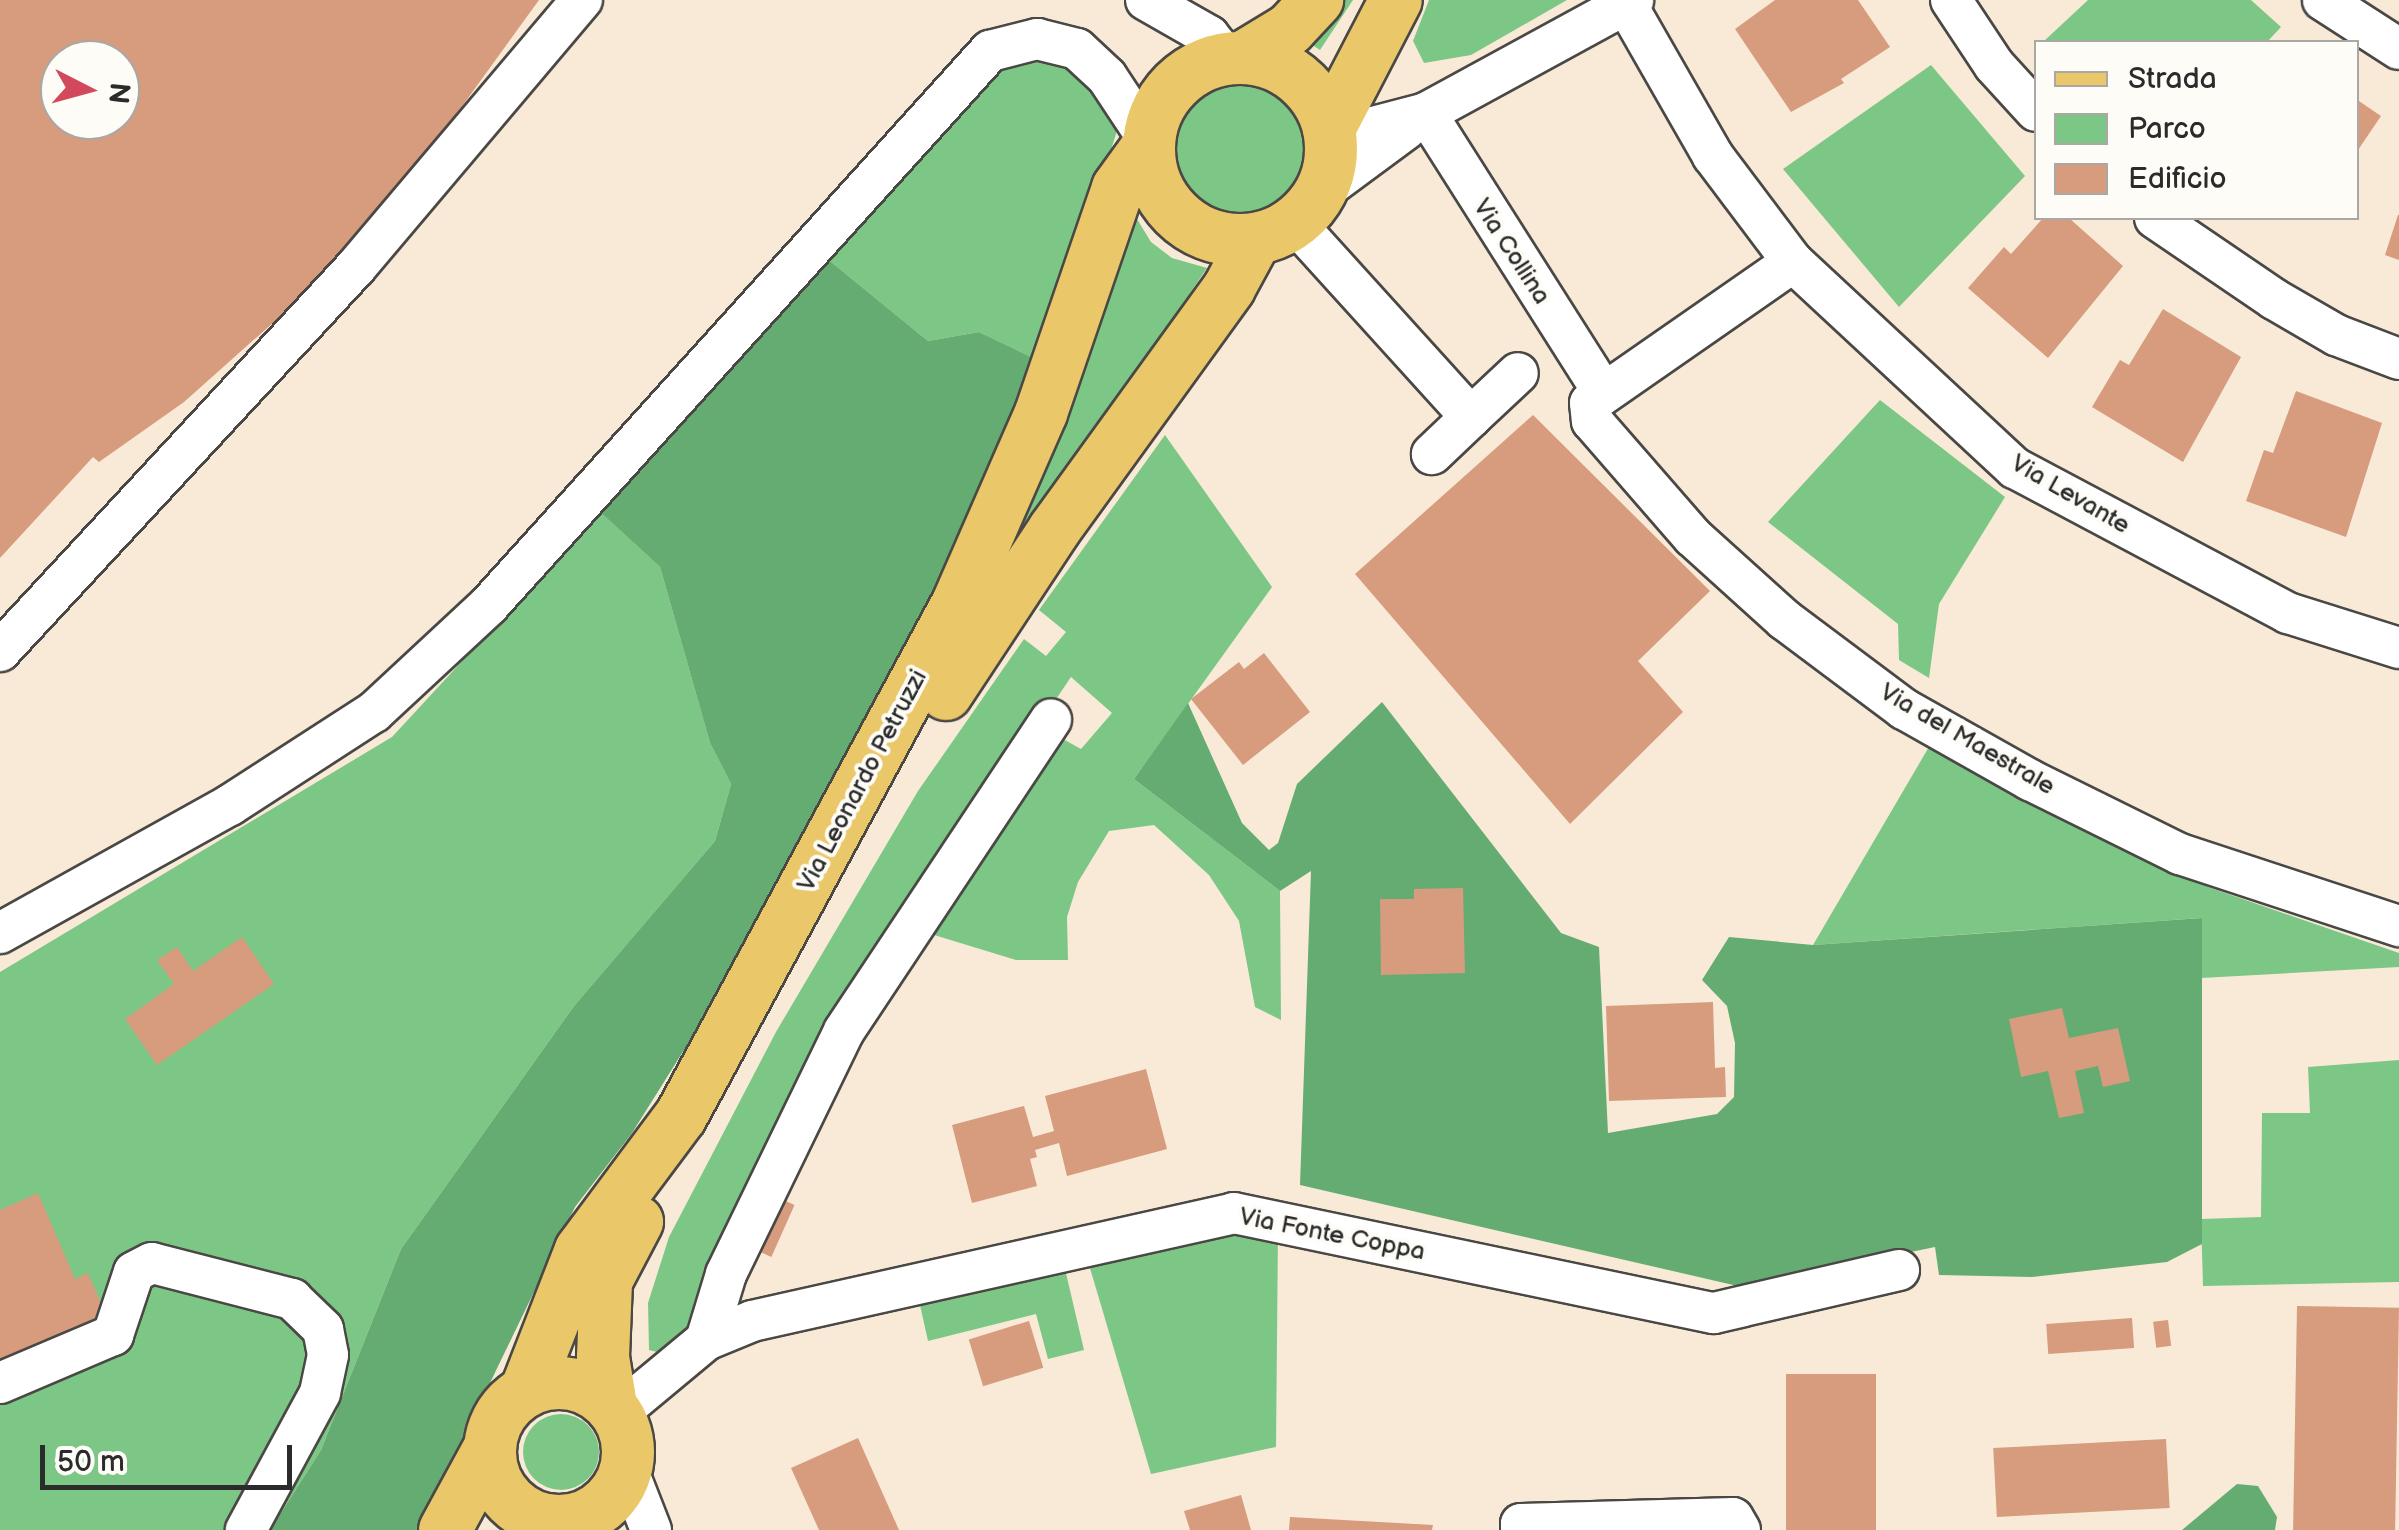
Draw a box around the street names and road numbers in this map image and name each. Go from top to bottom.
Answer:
street label: Via Collina [1466,194,1556,310]
street label: Via Levante [2005,449,2135,541]
street label: Via Leonardo Petruzzi [792,665,934,897]
street label: Via del Maestrale [1874,678,2060,802]
street label: Via Fonte Coppa [1237,1202,1427,1268]

